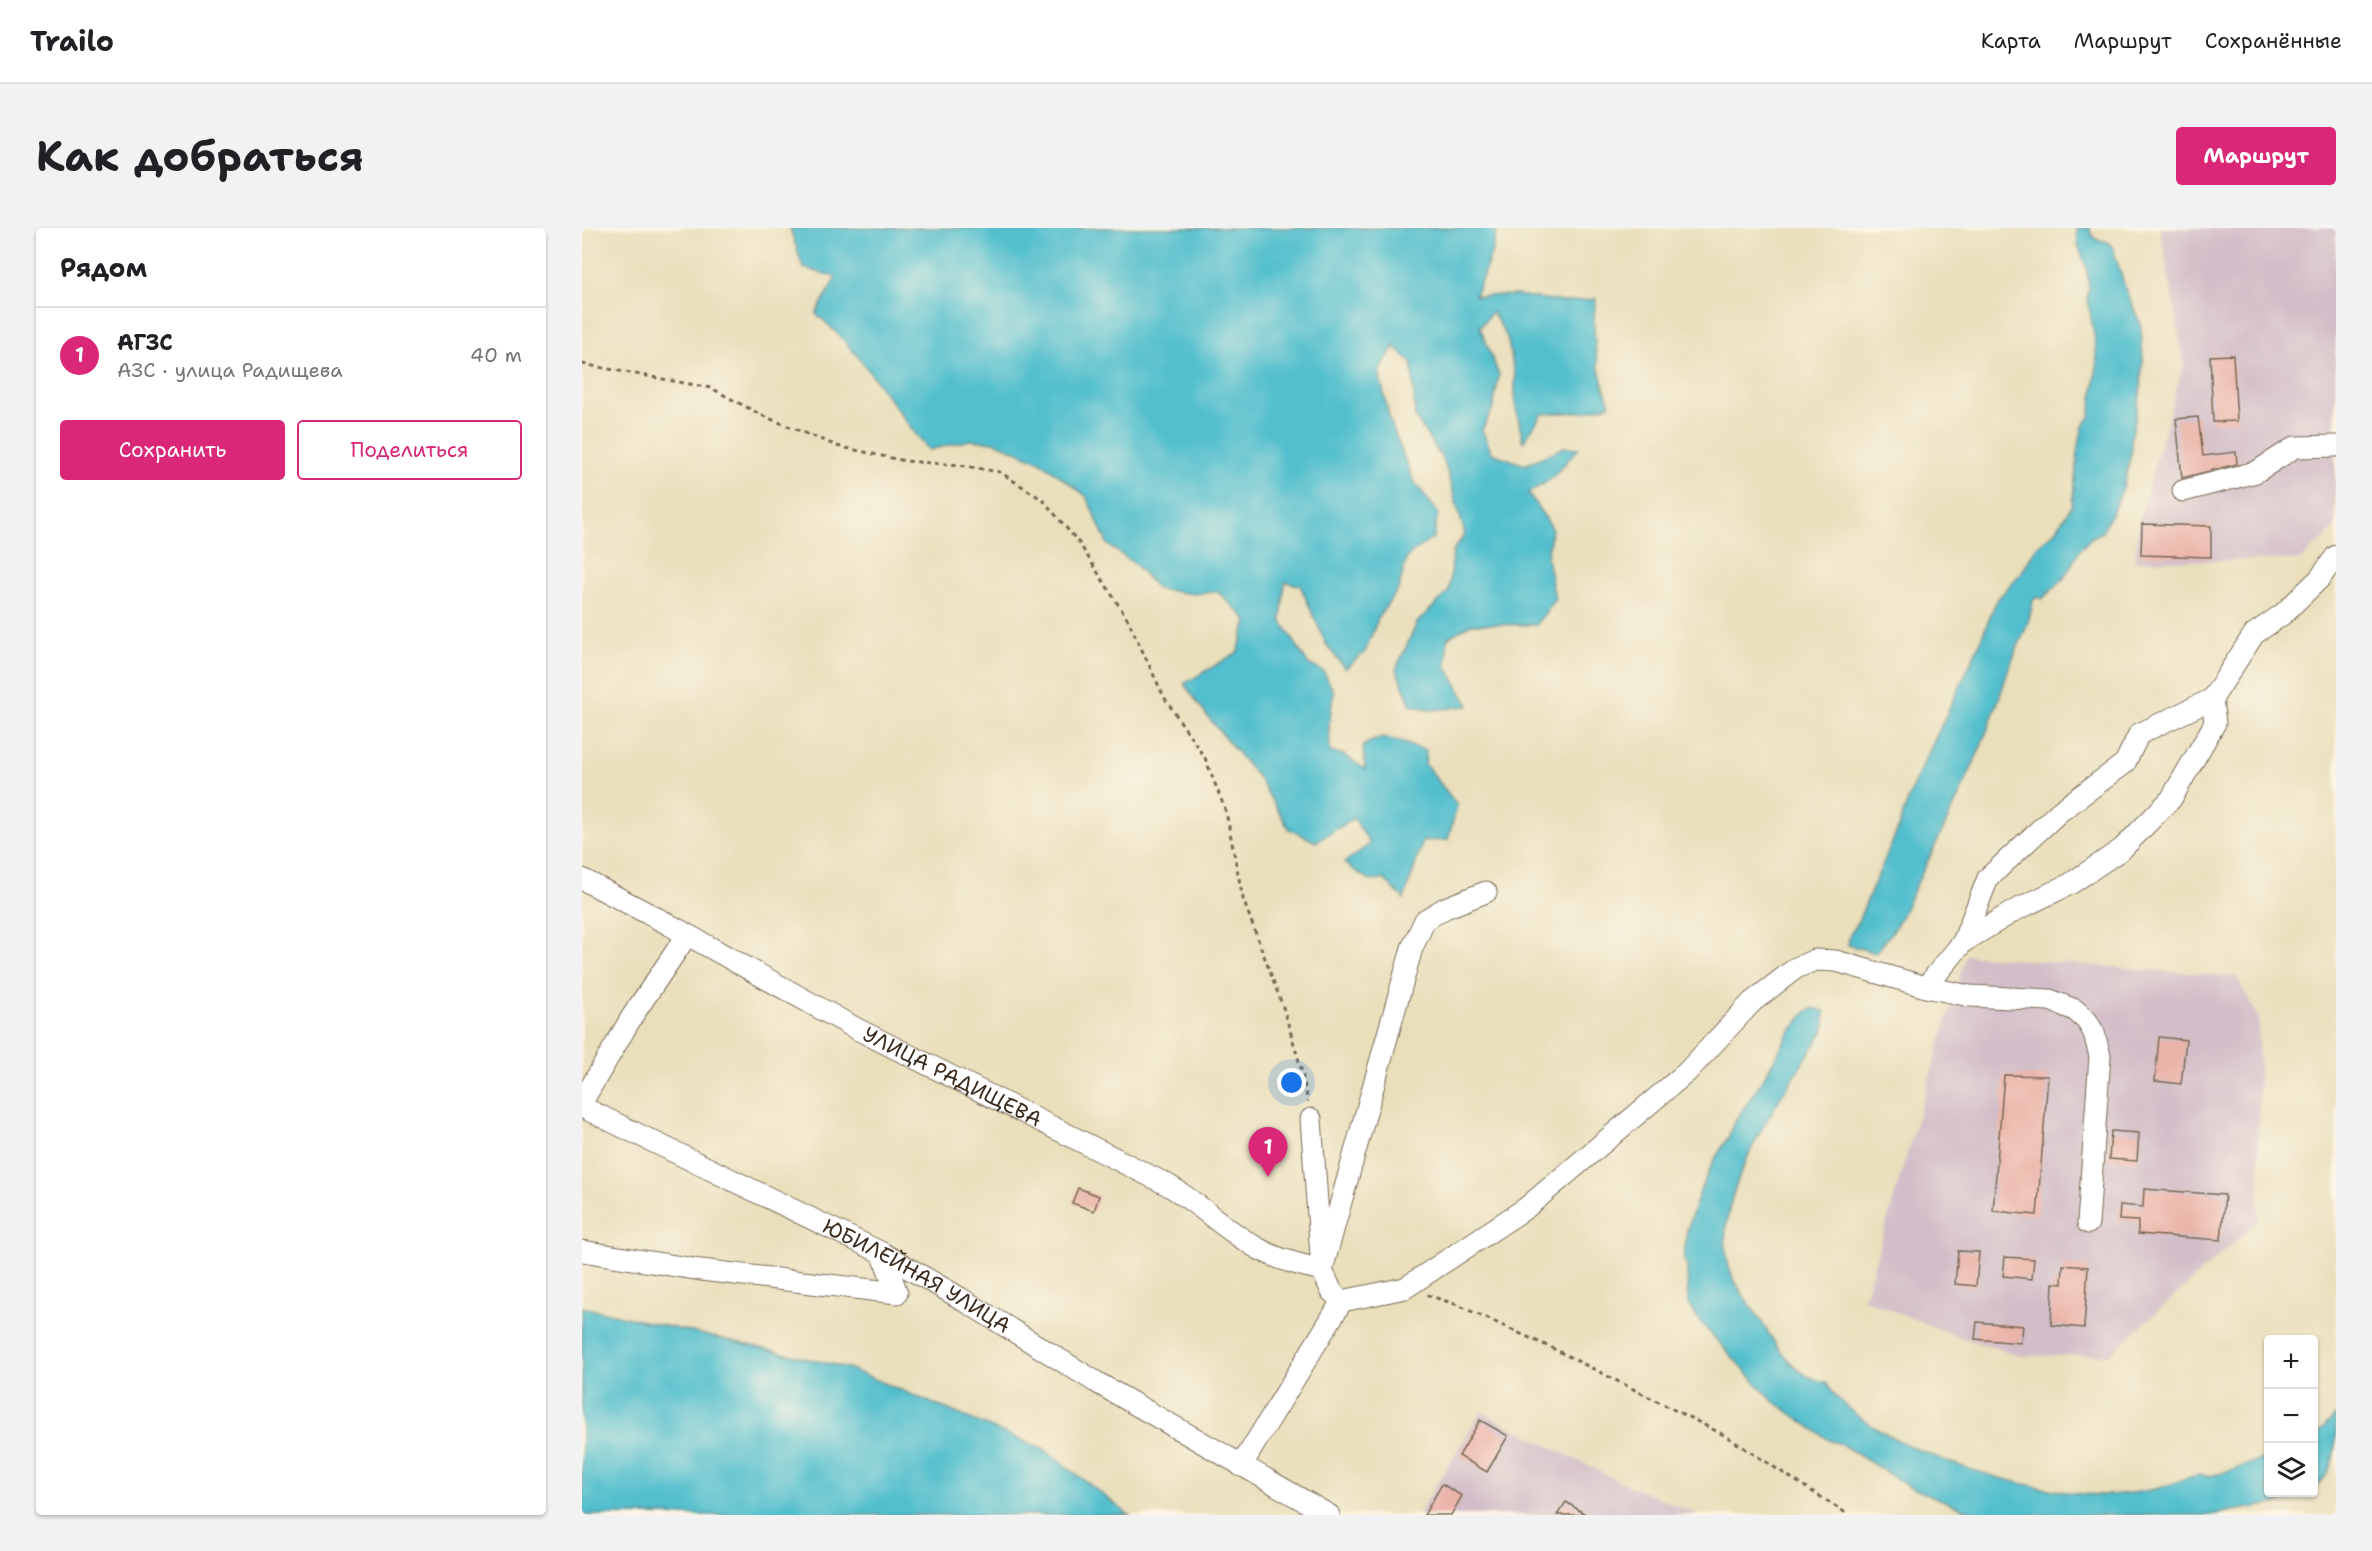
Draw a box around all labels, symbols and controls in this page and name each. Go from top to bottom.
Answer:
text: Trailo [30,22,114,60]
text: Карта [1981,27,2041,55]
text: Маршрут [2074,27,2172,55]
text: Сохранённые [2205,27,2342,55]
button: Маршрут [2176,127,2336,185]
text: Как добраться [36,128,364,184]
text: Рядом [60,250,147,285]
text: АГЗС [117,328,173,357]
text: 1 [75,342,84,368]
text: 40 m [470,342,522,368]
text: АЗС · улица Радищева [117,357,343,383]
button: Сохранить [60,420,285,480]
button: Поделиться [297,420,522,480]
street label: УЛИЦА РАДИЩЕВА [858,1020,1047,1134]
your location [1277,1068,1306,1097]
pin: 1 [1248,1128,1288,1177]
street label: ЮБИЛЕЙНАЯ УЛИЦА [818,1212,1016,1340]
map controls [2264,1335,2318,1497]
button: + [2264,1335,2318,1389]
button: − [2264,1389,2318,1443]
button: layers [2264,1443,2318,1497]

